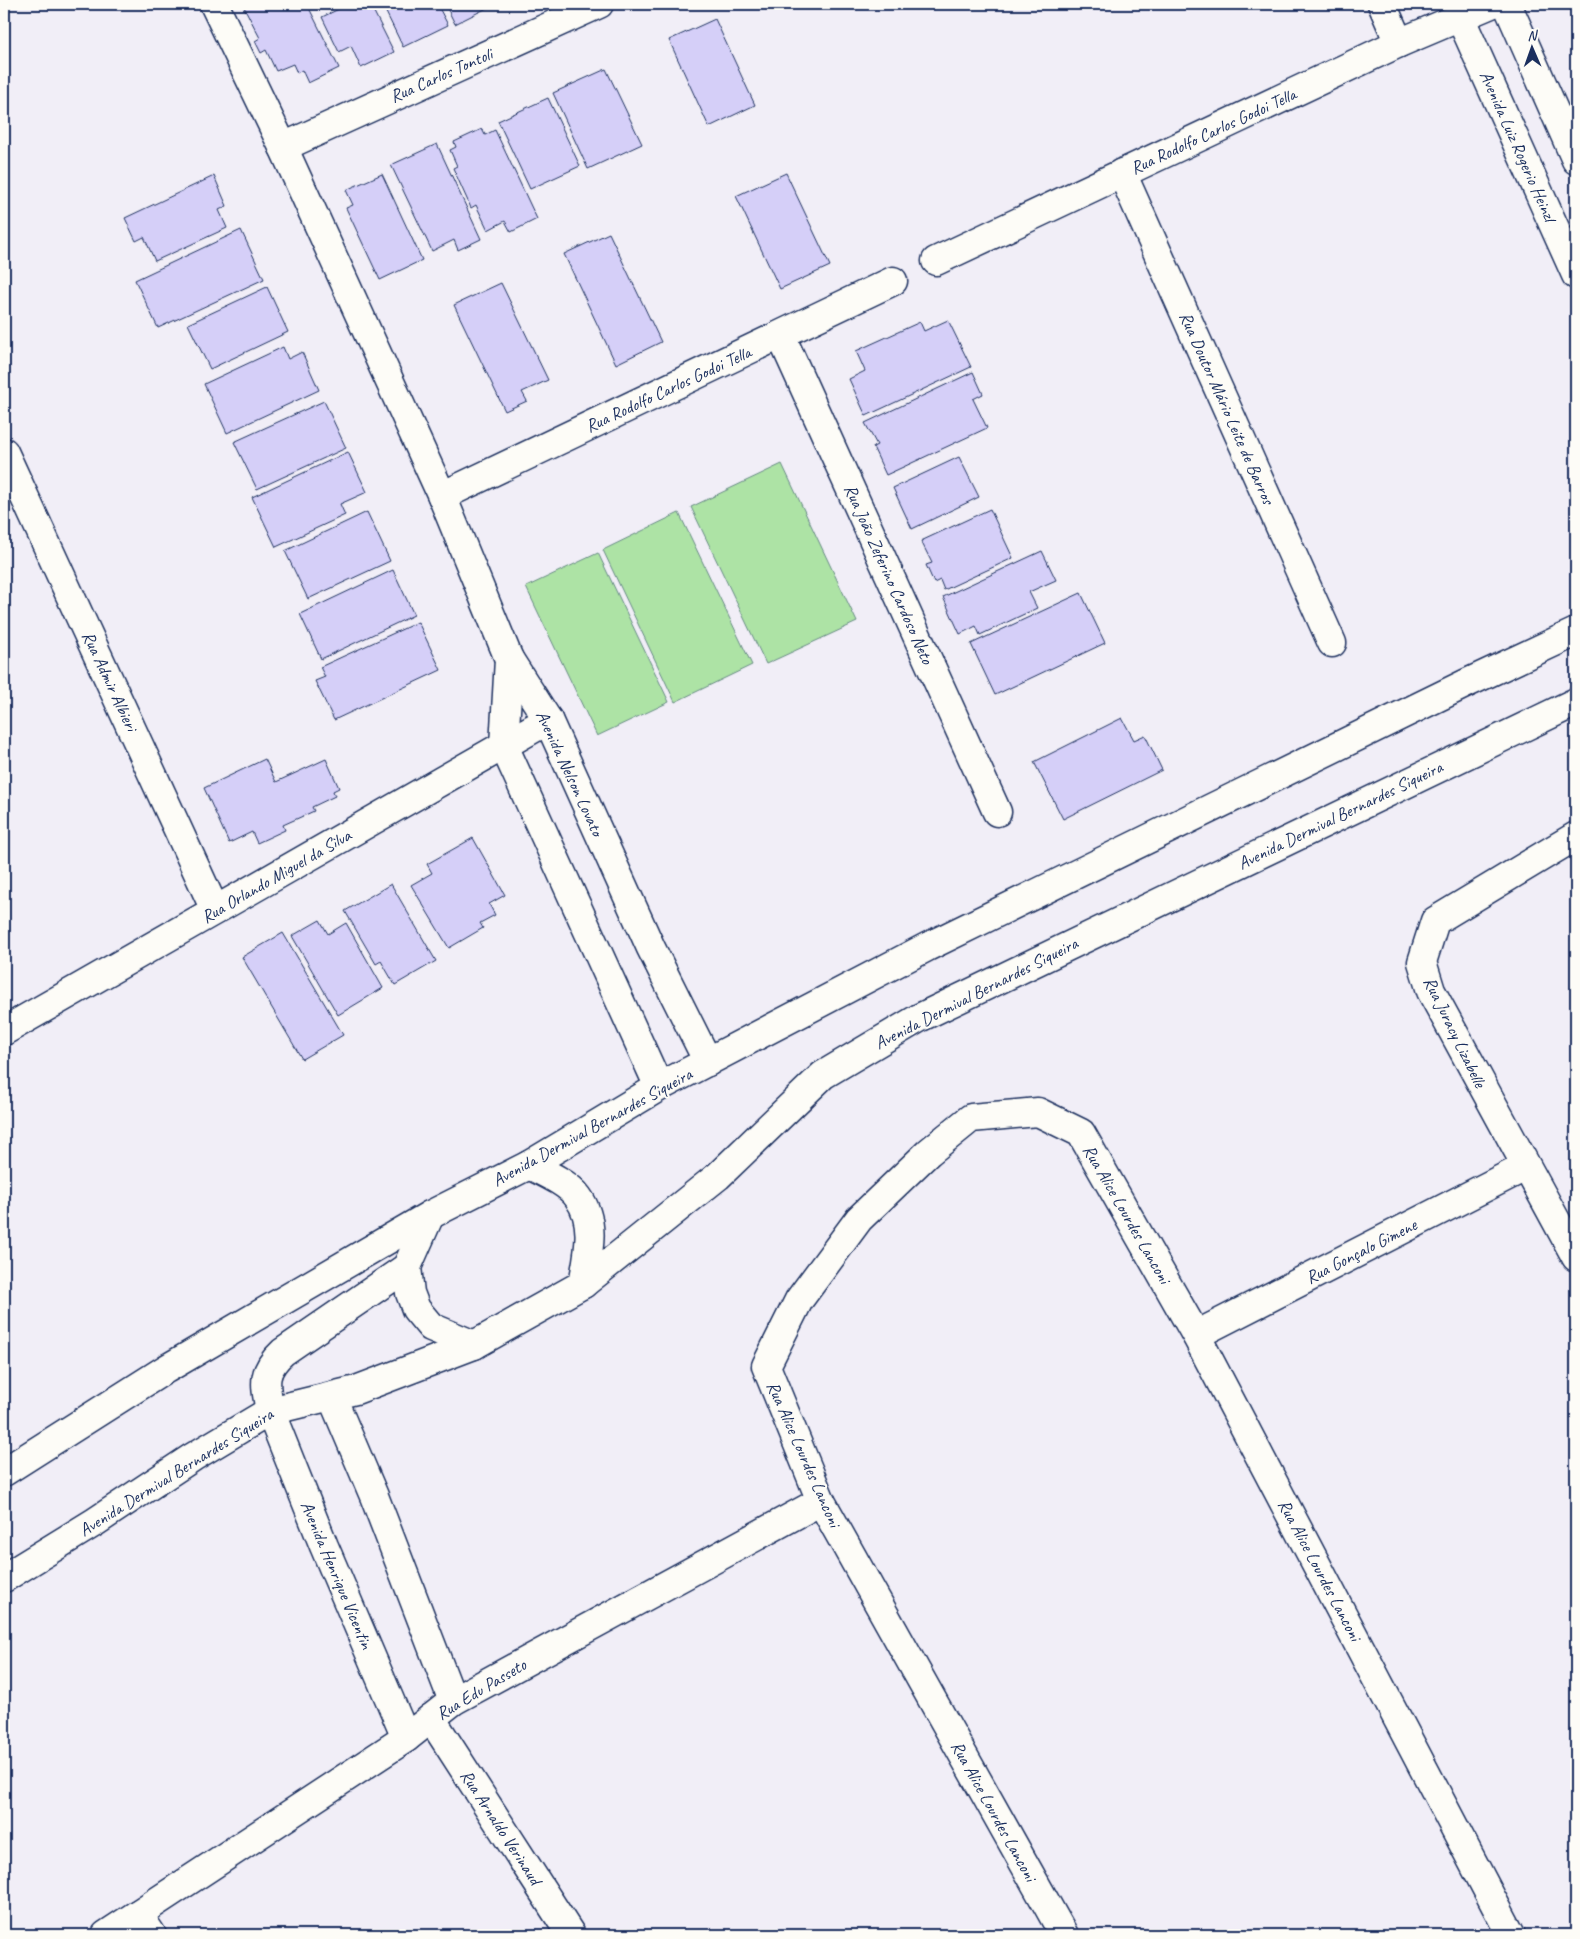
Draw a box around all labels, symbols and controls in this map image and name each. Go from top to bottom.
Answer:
north arrow [1508,22,1558,72]
text: N [1527,27,1539,44]
street label: Rua Carlos Tontoli [386,42,498,107]
street label: Avenida Luiz Rogerio Heinzl [1475,67,1562,227]
street label: Rua Rodolfo Carlos Godoi Tella [1127,82,1301,179]
street label: Rua Doutor Mário Leite de Barros [1175,308,1280,509]
street label: Rua Rodolfo Carlos Godoi Tella [582,340,756,437]
street label: Rua João Zeferino Cardoso Neto [839,481,939,669]
street label: Rua Admir Albieri [77,628,144,737]
street label: Avenida Nelson Lovato [531,707,609,841]
street label: Avenida Dermival Bernardes Siqueira [1234,755,1447,874]
street label: Rua Orlando Miguel da Silva [197,824,356,928]
street label: Avenida Dermival Bernardes Siqueira [871,931,1083,1054]
street label: Rua Juracy Lizabelle [1419,973,1492,1092]
street label: Avenida Dermival Bernardes Siqueira [488,1062,697,1191]
street label: Rua Alice Lourdes Lanconi [1078,1140,1177,1290]
street label: Rua Gonçalo Gimene [1302,1213,1421,1288]
street label: Rua Alice Lourdes Lanconi [762,1378,847,1533]
street label: Avenida Dermival Bernardes Siqueira [75,1402,279,1541]
street label: Rua Alice Lourdes Lanconi [1273,1495,1368,1647]
street label: Avenida Henrique Vicentin [296,1498,378,1653]
street label: Rua Edu Passeto [432,1653,531,1724]
street label: Rua Alice Lourdes Lanconi [946,1737,1043,1887]
street label: Rua Arnaldo Verinaud [456,1765,548,1891]

